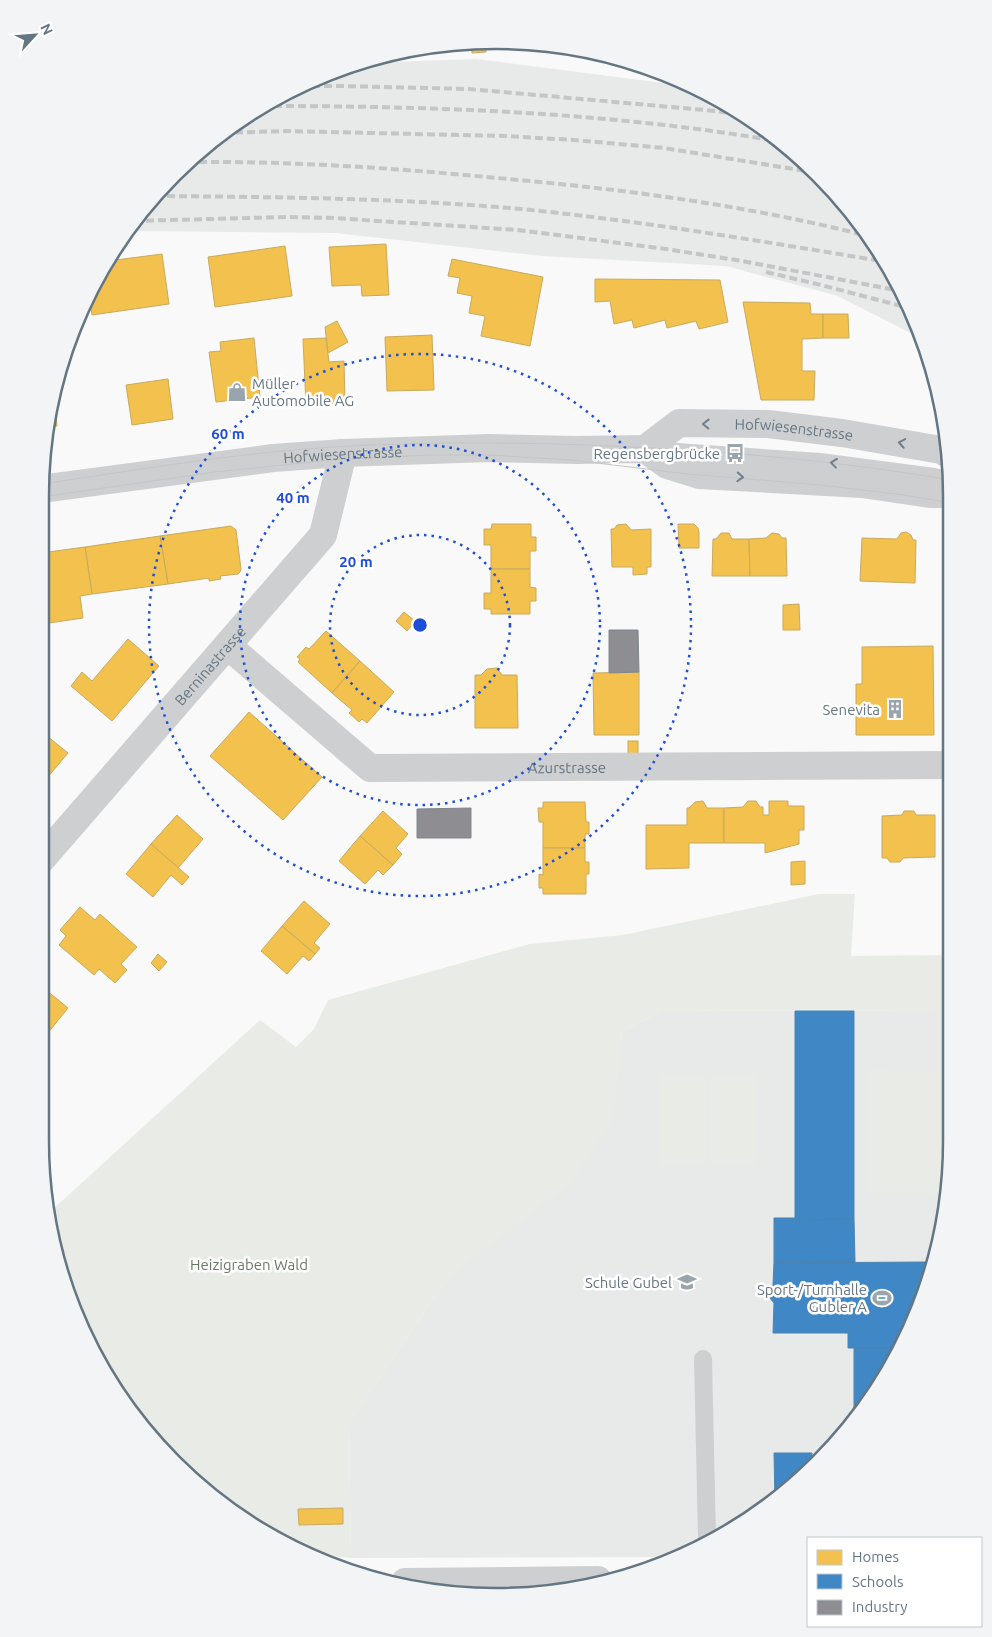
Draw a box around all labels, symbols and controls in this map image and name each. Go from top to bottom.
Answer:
north arrow [10,10,60,60]
text: N [37,21,56,38]
place label: Müller Automobile AG [252,375,354,409]
shop icon: Müller Automobile AG [226,381,248,403]
street label: Hofwiesenstrasse [734,415,855,443]
one-way arrow [702,418,710,429]
text: 60 m [211,425,245,442]
one-way arrow [898,439,907,449]
street label: Hofwiesenstrasse [283,442,403,466]
bus stop icon: Regensbergbrücke [724,442,746,464]
place label: Regensbergbrücke [593,445,720,462]
one-way arrow [829,459,838,469]
one-way arrow [737,472,745,482]
text: 40 m [276,489,310,506]
text: 20 m [339,553,373,570]
centre of rings [411,616,429,634]
street label: Berninastrasse [171,622,249,708]
building icon: Senevita [884,698,906,720]
place label: Senevita [822,701,880,718]
street label: Azurstrasse [528,758,606,776]
park label: Heizigraben Wald [190,1256,308,1273]
school or university icon: Schule Gubel [676,1271,698,1293]
place label: Schule Gubel [585,1274,672,1291]
place label: Sport-/Turnhalle Gubler A [757,1281,867,1315]
sports icon: Sport-/Turnhalle Gubler A [871,1287,893,1309]
legend [807,1537,982,1627]
text: Homes [852,1548,899,1565]
text: Schools [852,1573,903,1590]
text: Industry [852,1598,907,1615]

